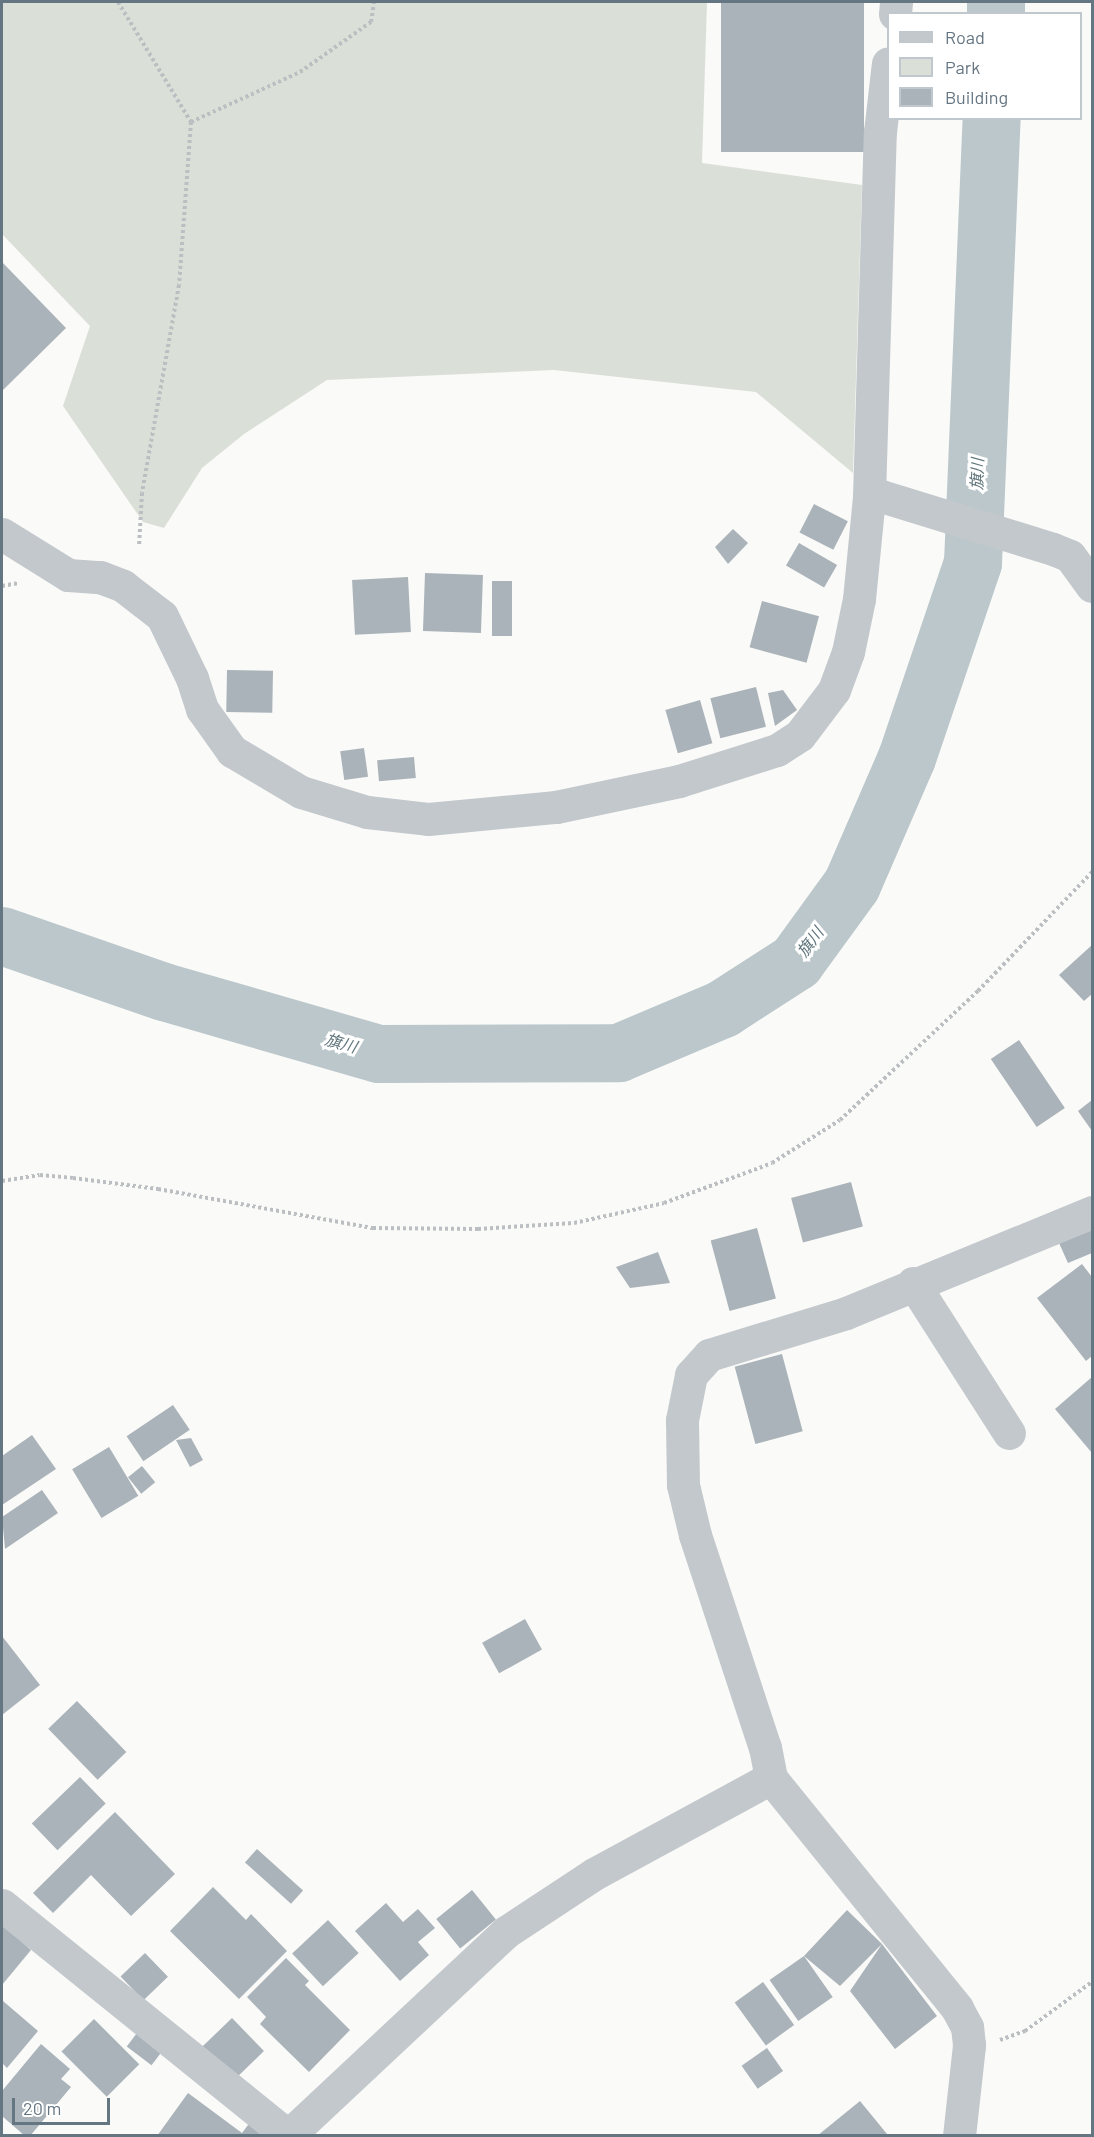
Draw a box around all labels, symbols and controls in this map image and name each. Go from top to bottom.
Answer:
legend [887,12,1082,120]
text: Road [945,26,985,48]
text: Park [945,56,980,78]
text: Building [945,86,1008,108]
water label: 旗川 [967,458,987,490]
water label: 旗川 [793,923,827,961]
water label: 旗川 [323,1029,359,1057]
scale bar [15,2086,112,2124]
text: 20 m [23,2097,61,2119]

